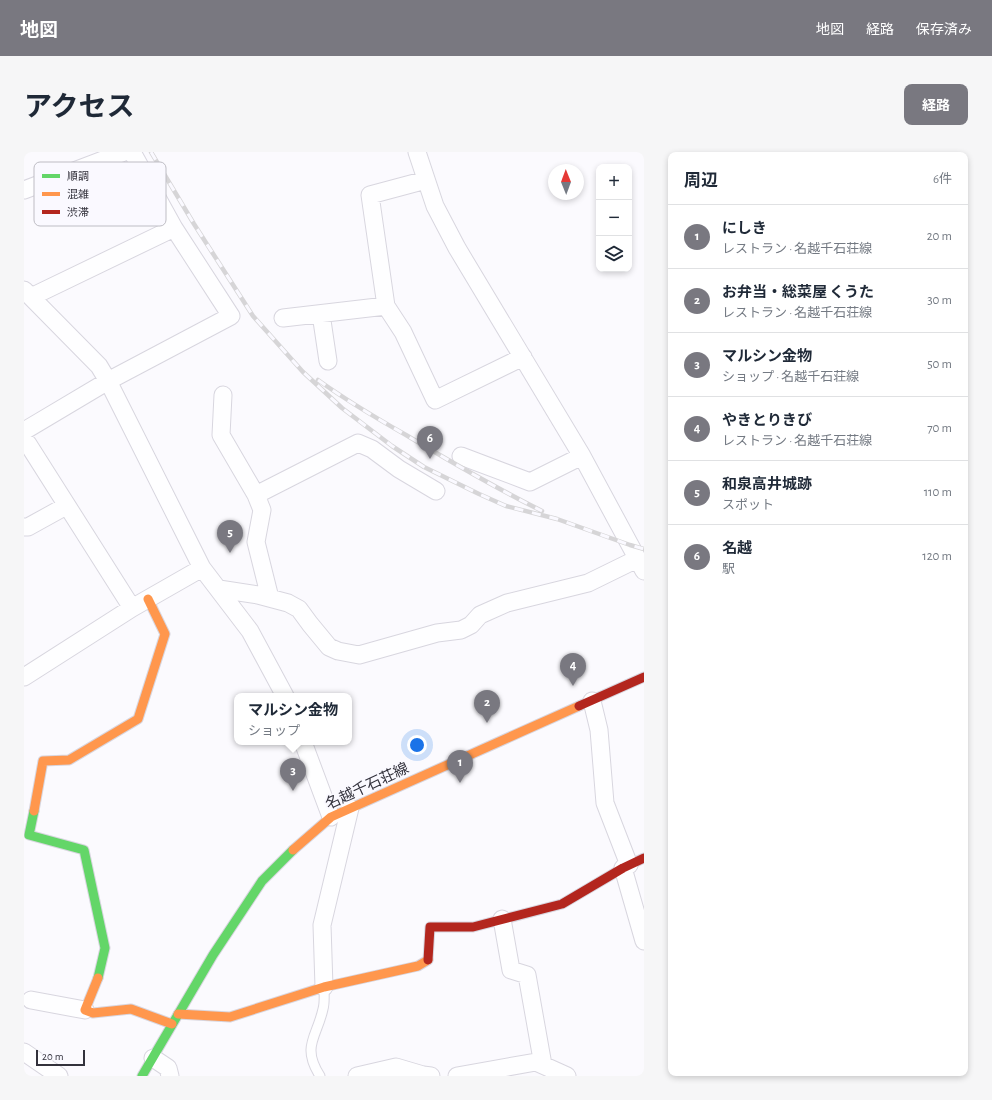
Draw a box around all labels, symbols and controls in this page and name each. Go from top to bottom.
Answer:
text: 地図 [20,21,58,40]
text: 地図 [816,23,844,37]
text: 経路 [866,23,894,37]
text: 保存済み [916,23,972,37]
button: 経路 [904,84,968,125]
text: アクセス [24,94,135,122]
legend [34,162,166,226]
north arrow [548,164,584,200]
map controls [596,164,632,272]
button: + [596,164,632,200]
text: 順調 [67,171,89,182]
text: 周辺 [684,172,718,189]
text: 6件 [933,173,952,186]
text: 混雑 [67,188,89,200]
button: − [596,200,632,236]
text: 渋滞 [67,207,89,218]
text: にしき [722,221,767,236]
text: 1 [695,230,699,243]
text: 20 m [927,230,952,243]
button: layers [596,236,632,272]
text: レストラン · 名越千石荘線 [722,243,872,256]
text: お弁当・総菜屋 くうた [722,285,874,300]
text: 2 [694,294,700,307]
text: 30 m [927,294,952,307]
text: レストラン · 名越千石荘線 [722,307,872,320]
text: マルシン金物 [722,349,812,364]
text: 3 [694,358,700,371]
text: 50 m [927,358,952,371]
text: ショップ · 名越千石荘線 [722,371,859,384]
text: やきとりきび [722,413,812,428]
text: 4 [694,422,700,435]
text: 70 m [927,422,952,435]
pin: 6 [417,426,443,459]
text: レストラン · 名越千石荘線 [722,435,872,448]
text: 和泉高井城跡 [722,477,812,492]
text: 5 [694,486,700,499]
text: 110 m [924,486,952,499]
text: スポット [722,499,774,512]
pin: 5 [217,520,243,553]
text: 名越 [722,541,752,556]
text: 6 [694,550,700,563]
text: 120 m [922,550,952,563]
text: 駅 [722,563,735,576]
pin: 4 [560,653,586,686]
pin: 2 [474,690,500,723]
popup [234,693,352,745]
text: マルシン金物 [248,703,338,718]
text: ショップ [248,725,300,738]
your location [407,735,427,755]
pin: 1 [447,750,473,783]
pin: 3 [280,758,306,791]
street label: 名越千石荘線 [323,760,411,812]
scale bar [36,1048,85,1067]
text: 20 m [42,1051,63,1062]

